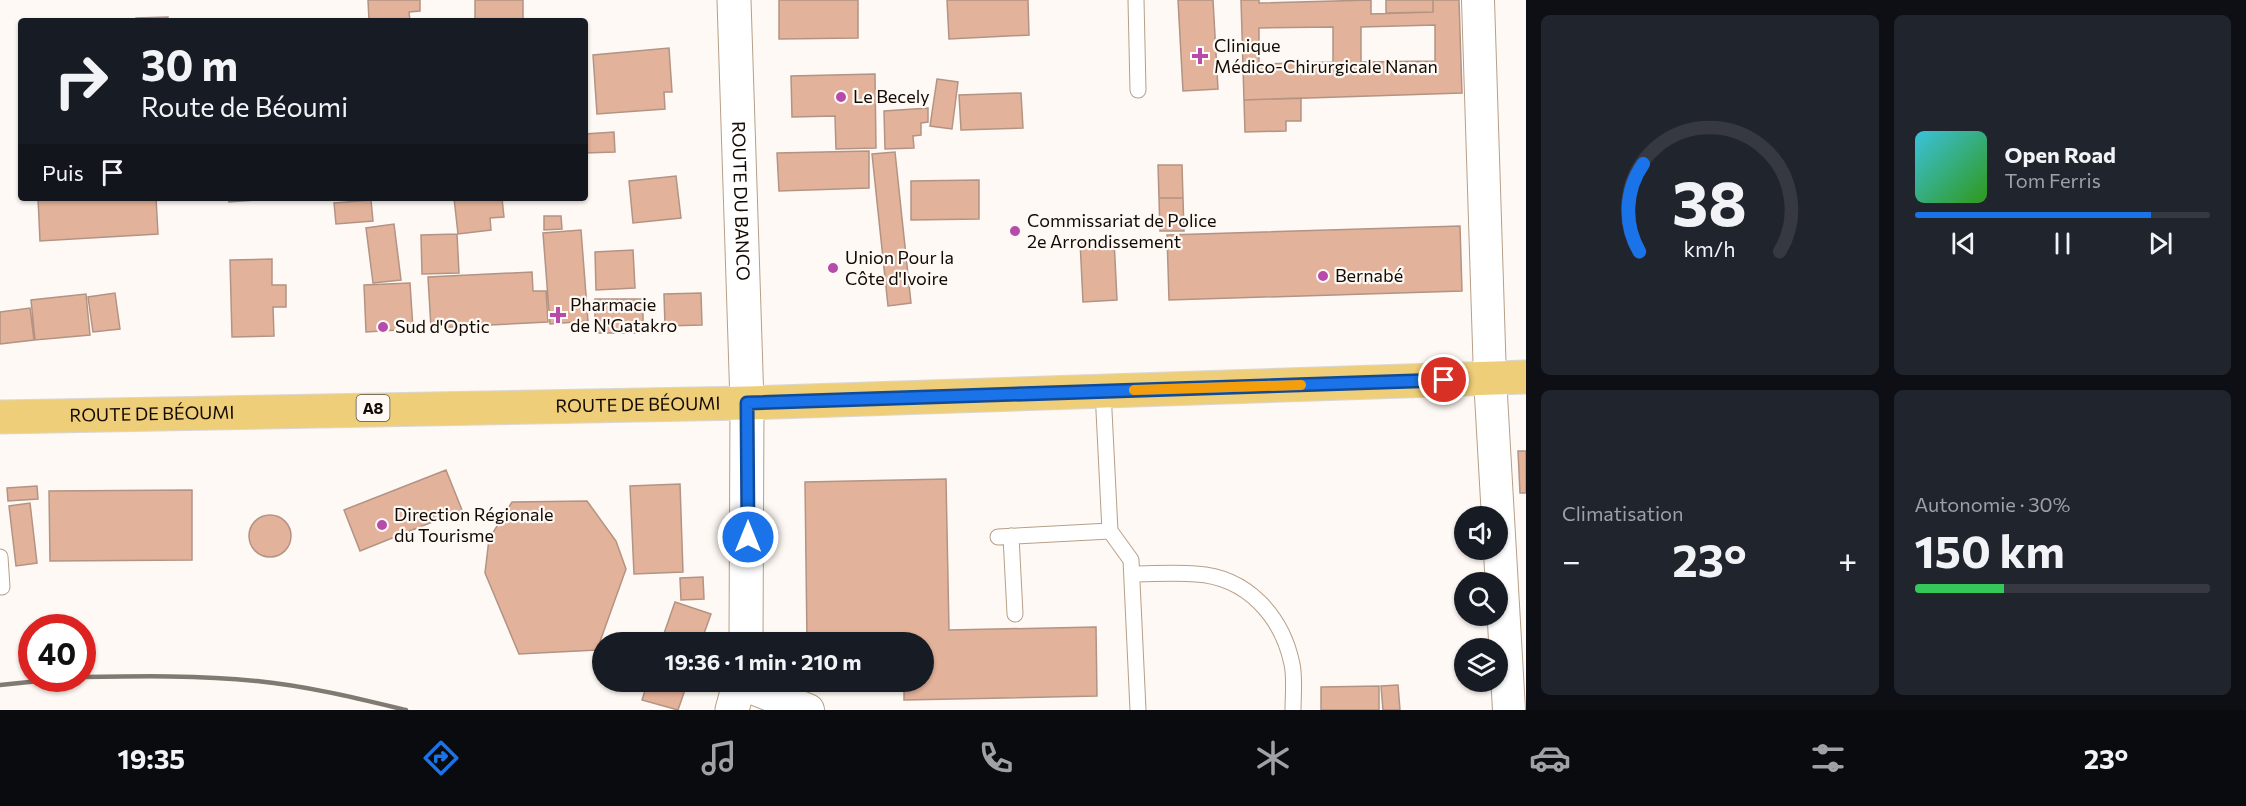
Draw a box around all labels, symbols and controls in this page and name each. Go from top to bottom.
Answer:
place label: Clinique Médico-Chirurgicale Nanan [1214,34,1438,77]
text: 30 m [141,38,238,90]
icon: right [42,42,120,120]
marker: Clinique Médico-Chirurgicale Nanan [1191,47,1209,65]
place label: Le Becely [853,85,930,107]
text: Route de Béoumi [141,90,348,123]
marker: Le Becely [834,90,848,104]
street label: ROUTE DU BANCO [728,121,755,281]
text: Open Road [2005,141,2116,168]
icon: arrive [96,156,129,189]
text: Puis [42,159,84,186]
text: 38 [1672,163,1747,239]
text: Tom Ferris [2005,168,2101,192]
place label: Commissariat de Police 2e Arrondissement [1027,209,1217,252]
marker: Commissariat de Police 2e Arrondissement [1008,224,1022,238]
icon: previous [1947,227,1980,260]
icon: pause [2046,227,2079,260]
icon: next [2144,227,2177,260]
text: km/h [1684,236,1736,262]
place label: Union Pour la Côte d'Ivoire [845,246,954,289]
marker: Union Pour la Côte d'Ivoire [826,261,840,275]
place label: Bernabé [1335,264,1403,286]
marker: Bernabé [1316,269,1330,283]
place label: Pharmacie de N'Gatakro [570,293,677,336]
marker: Pharmacie de N'Gatakro [551,308,565,322]
place label: Sud d'Optic [395,315,490,337]
marker: Sud d'Optic [376,320,390,334]
pin [1418,354,1469,405]
icon: arrive [1427,363,1460,396]
street label: ROUTE DE BÉOUMI [555,392,721,417]
road number: A8 [356,395,389,421]
street label: ROUTE DE BÉOUMI [69,401,235,426]
text: Autonomie · 30% [1915,492,2070,516]
text: Climatisation [1562,501,1683,525]
place label: Direction Régionale du Tourisme [394,503,554,546]
position arrow [716,505,780,569]
map controls [1454,506,1508,692]
button: sound [1454,506,1508,560]
marker: Direction Régionale du Tourisme [375,518,389,532]
text: 150 km [1915,522,2065,577]
text: 23° [1672,531,1747,586]
text: − [1562,539,1581,580]
text: + [1838,539,1857,580]
button: search [1454,572,1508,626]
speed limit sign: 40 [18,614,96,692]
button: layers [1454,638,1508,692]
text: 19:36 · 1 min · 210 m [665,648,861,675]
icon: directions [420,737,462,779]
icon: music [698,737,740,779]
icon: phone [975,737,1017,779]
icon: climate [1252,737,1294,779]
icon: car [1529,737,1571,779]
icon: filters [1807,737,1849,779]
text: 19:35 [118,742,185,775]
text: 23° [2084,742,2128,775]

